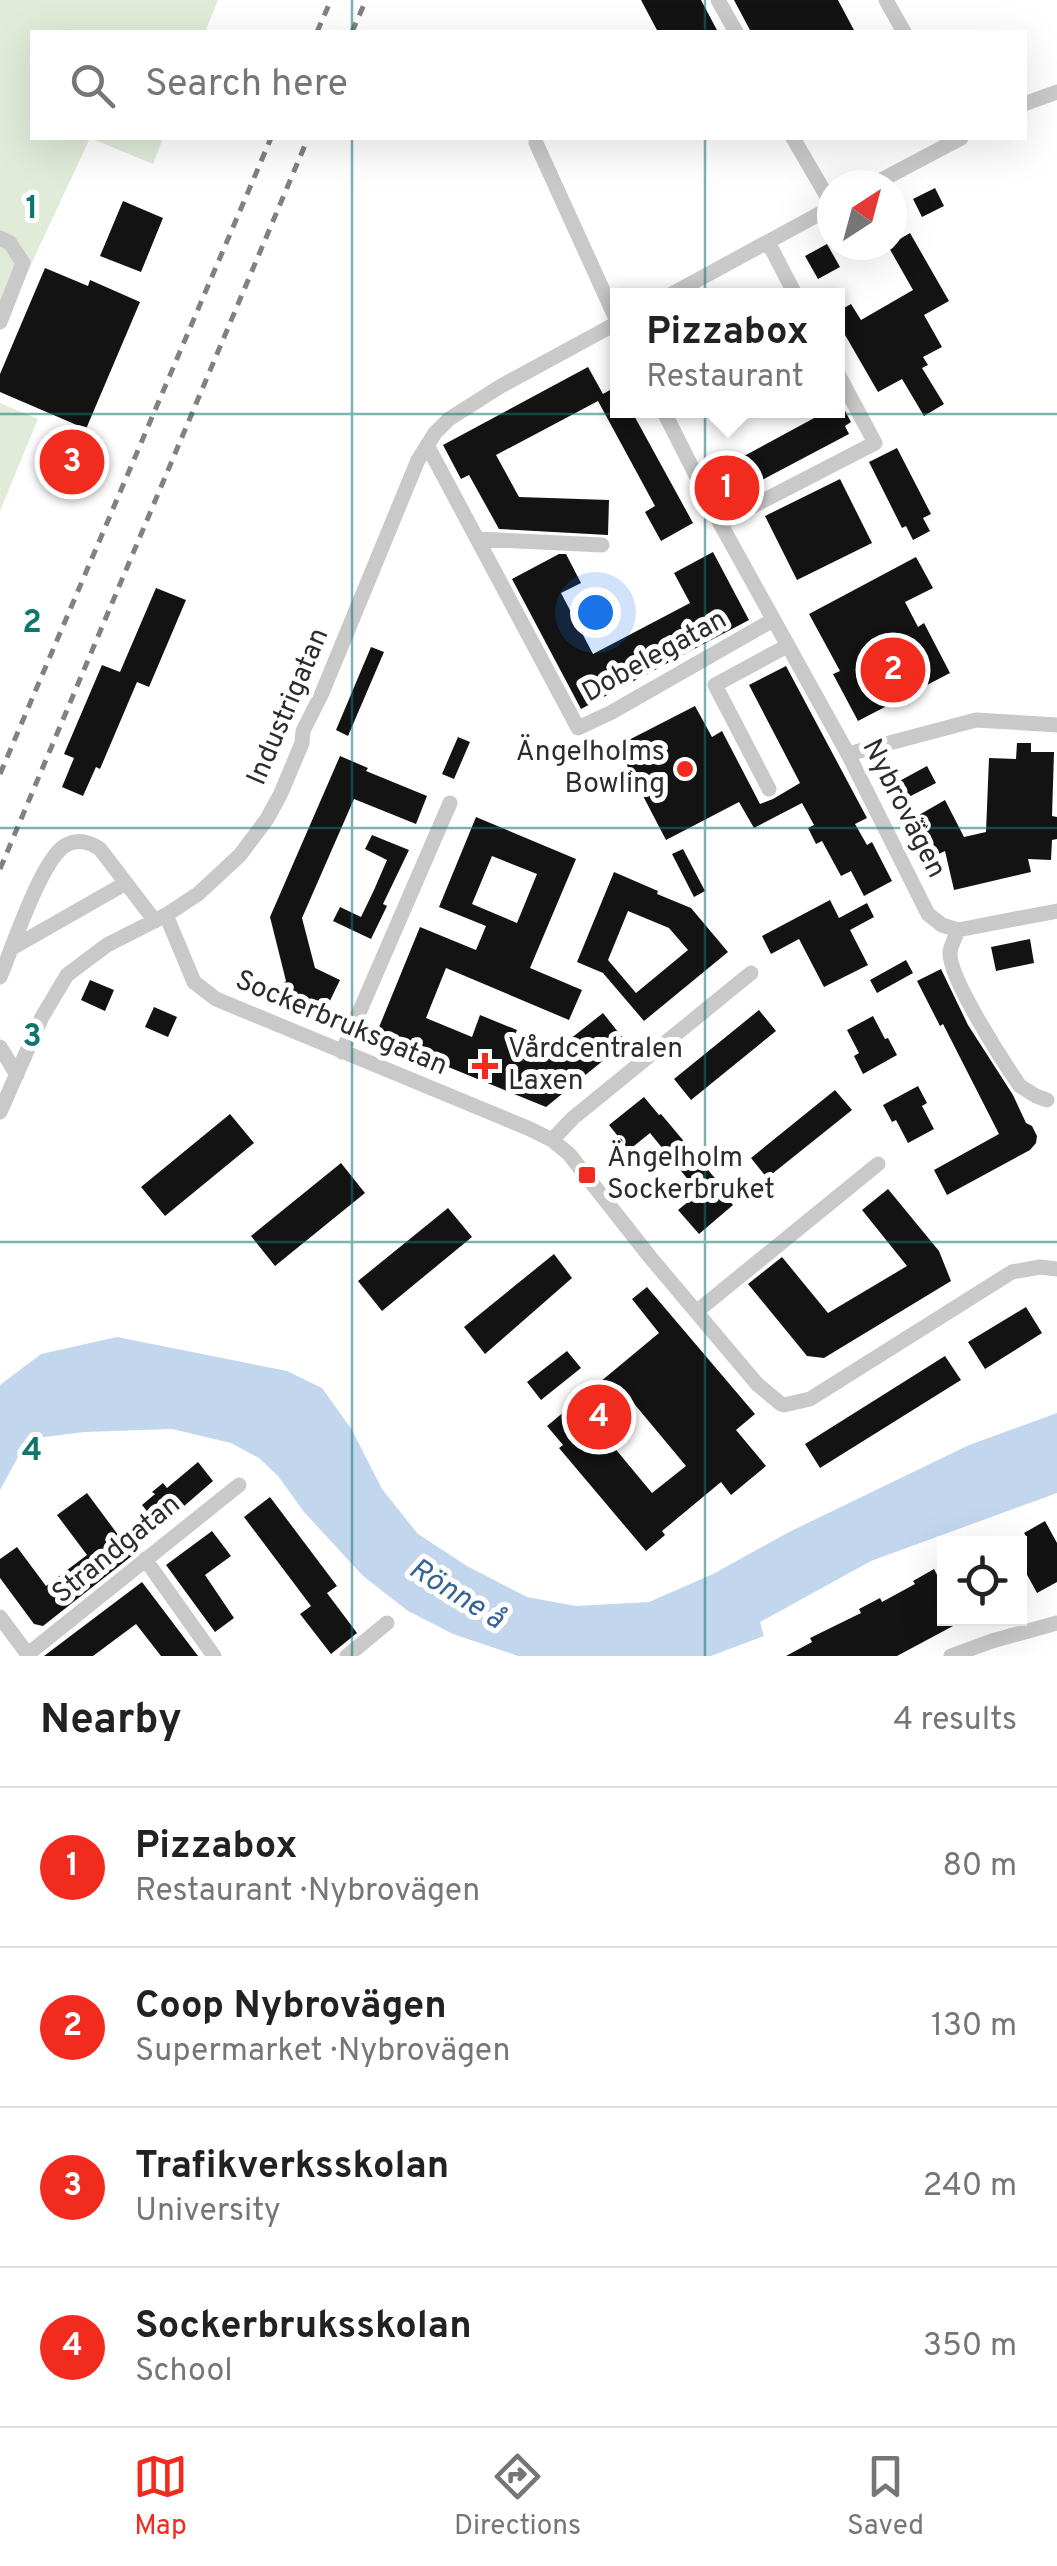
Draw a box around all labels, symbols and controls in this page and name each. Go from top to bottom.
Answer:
search box [30,30,1027,140]
icon: search [65,58,120,113]
text: Search here [145,61,348,110]
north arrow [817,170,907,260]
text: 1 [26,190,38,230]
popup [610,288,845,418]
text: Pizzabox [646,309,809,358]
text: Restaurant [646,358,804,398]
pin: 3 [40,424,104,500]
pin: 1 [694,450,760,526]
your location [570,587,621,638]
street label: Dobelegatan [576,602,734,712]
text: 2 [22,604,42,644]
street label: Industrigatan [240,623,338,791]
pin: 2 [860,632,926,708]
street label: Nybrovägen [853,733,953,885]
place label: Ängelholms Bowling [516,734,665,803]
marker: Ängelholms Bowling [674,758,696,780]
street label: Sockerbruksgatan [229,963,453,1085]
text: 3 [22,1018,42,1058]
place label: Vårdcentralen Laxen [508,1032,683,1100]
marker: Vårdcentralen Laxen [472,1053,498,1079]
place label: Ängelholm Sockerbruket [607,1140,775,1209]
marker: Ängelholm Sockerbruket [576,1164,598,1186]
pin: 4 [566,1380,632,1454]
text: 4 [22,1432,42,1472]
street label: Strandgatan [46,1487,188,1613]
map controls [937,1536,1027,1626]
button: locate [937,1536,1027,1626]
water label: Rönne å [401,1551,511,1639]
text: Nearby [40,1695,182,1748]
text: 4 results [893,1701,1017,1741]
text: Pizzabox [135,1823,297,1872]
text: 1 [66,1847,79,1887]
text: 80 m [943,1847,1017,1887]
text: Restaurant · Nybrovägen [135,1872,480,1912]
text: Coop Nybrovägen [135,1983,447,2032]
text: 2 [63,2007,82,2047]
text: 130 m [931,2007,1017,2047]
text: Supermarket · Nybrovägen [135,2032,510,2072]
text: Trafikverksskolan [135,2143,449,2192]
text: 3 [63,2167,82,2207]
text: 240 m [923,2167,1017,2207]
text: University [135,2192,281,2232]
text: Sockerbruksskolan [135,2303,472,2352]
text: 4 [62,2327,83,2367]
text: 350 m [923,2327,1017,2367]
text: School [135,2352,233,2392]
tab: Map [133,2449,188,2545]
tab: Directions [454,2449,581,2545]
tab: Saved [847,2449,924,2545]

